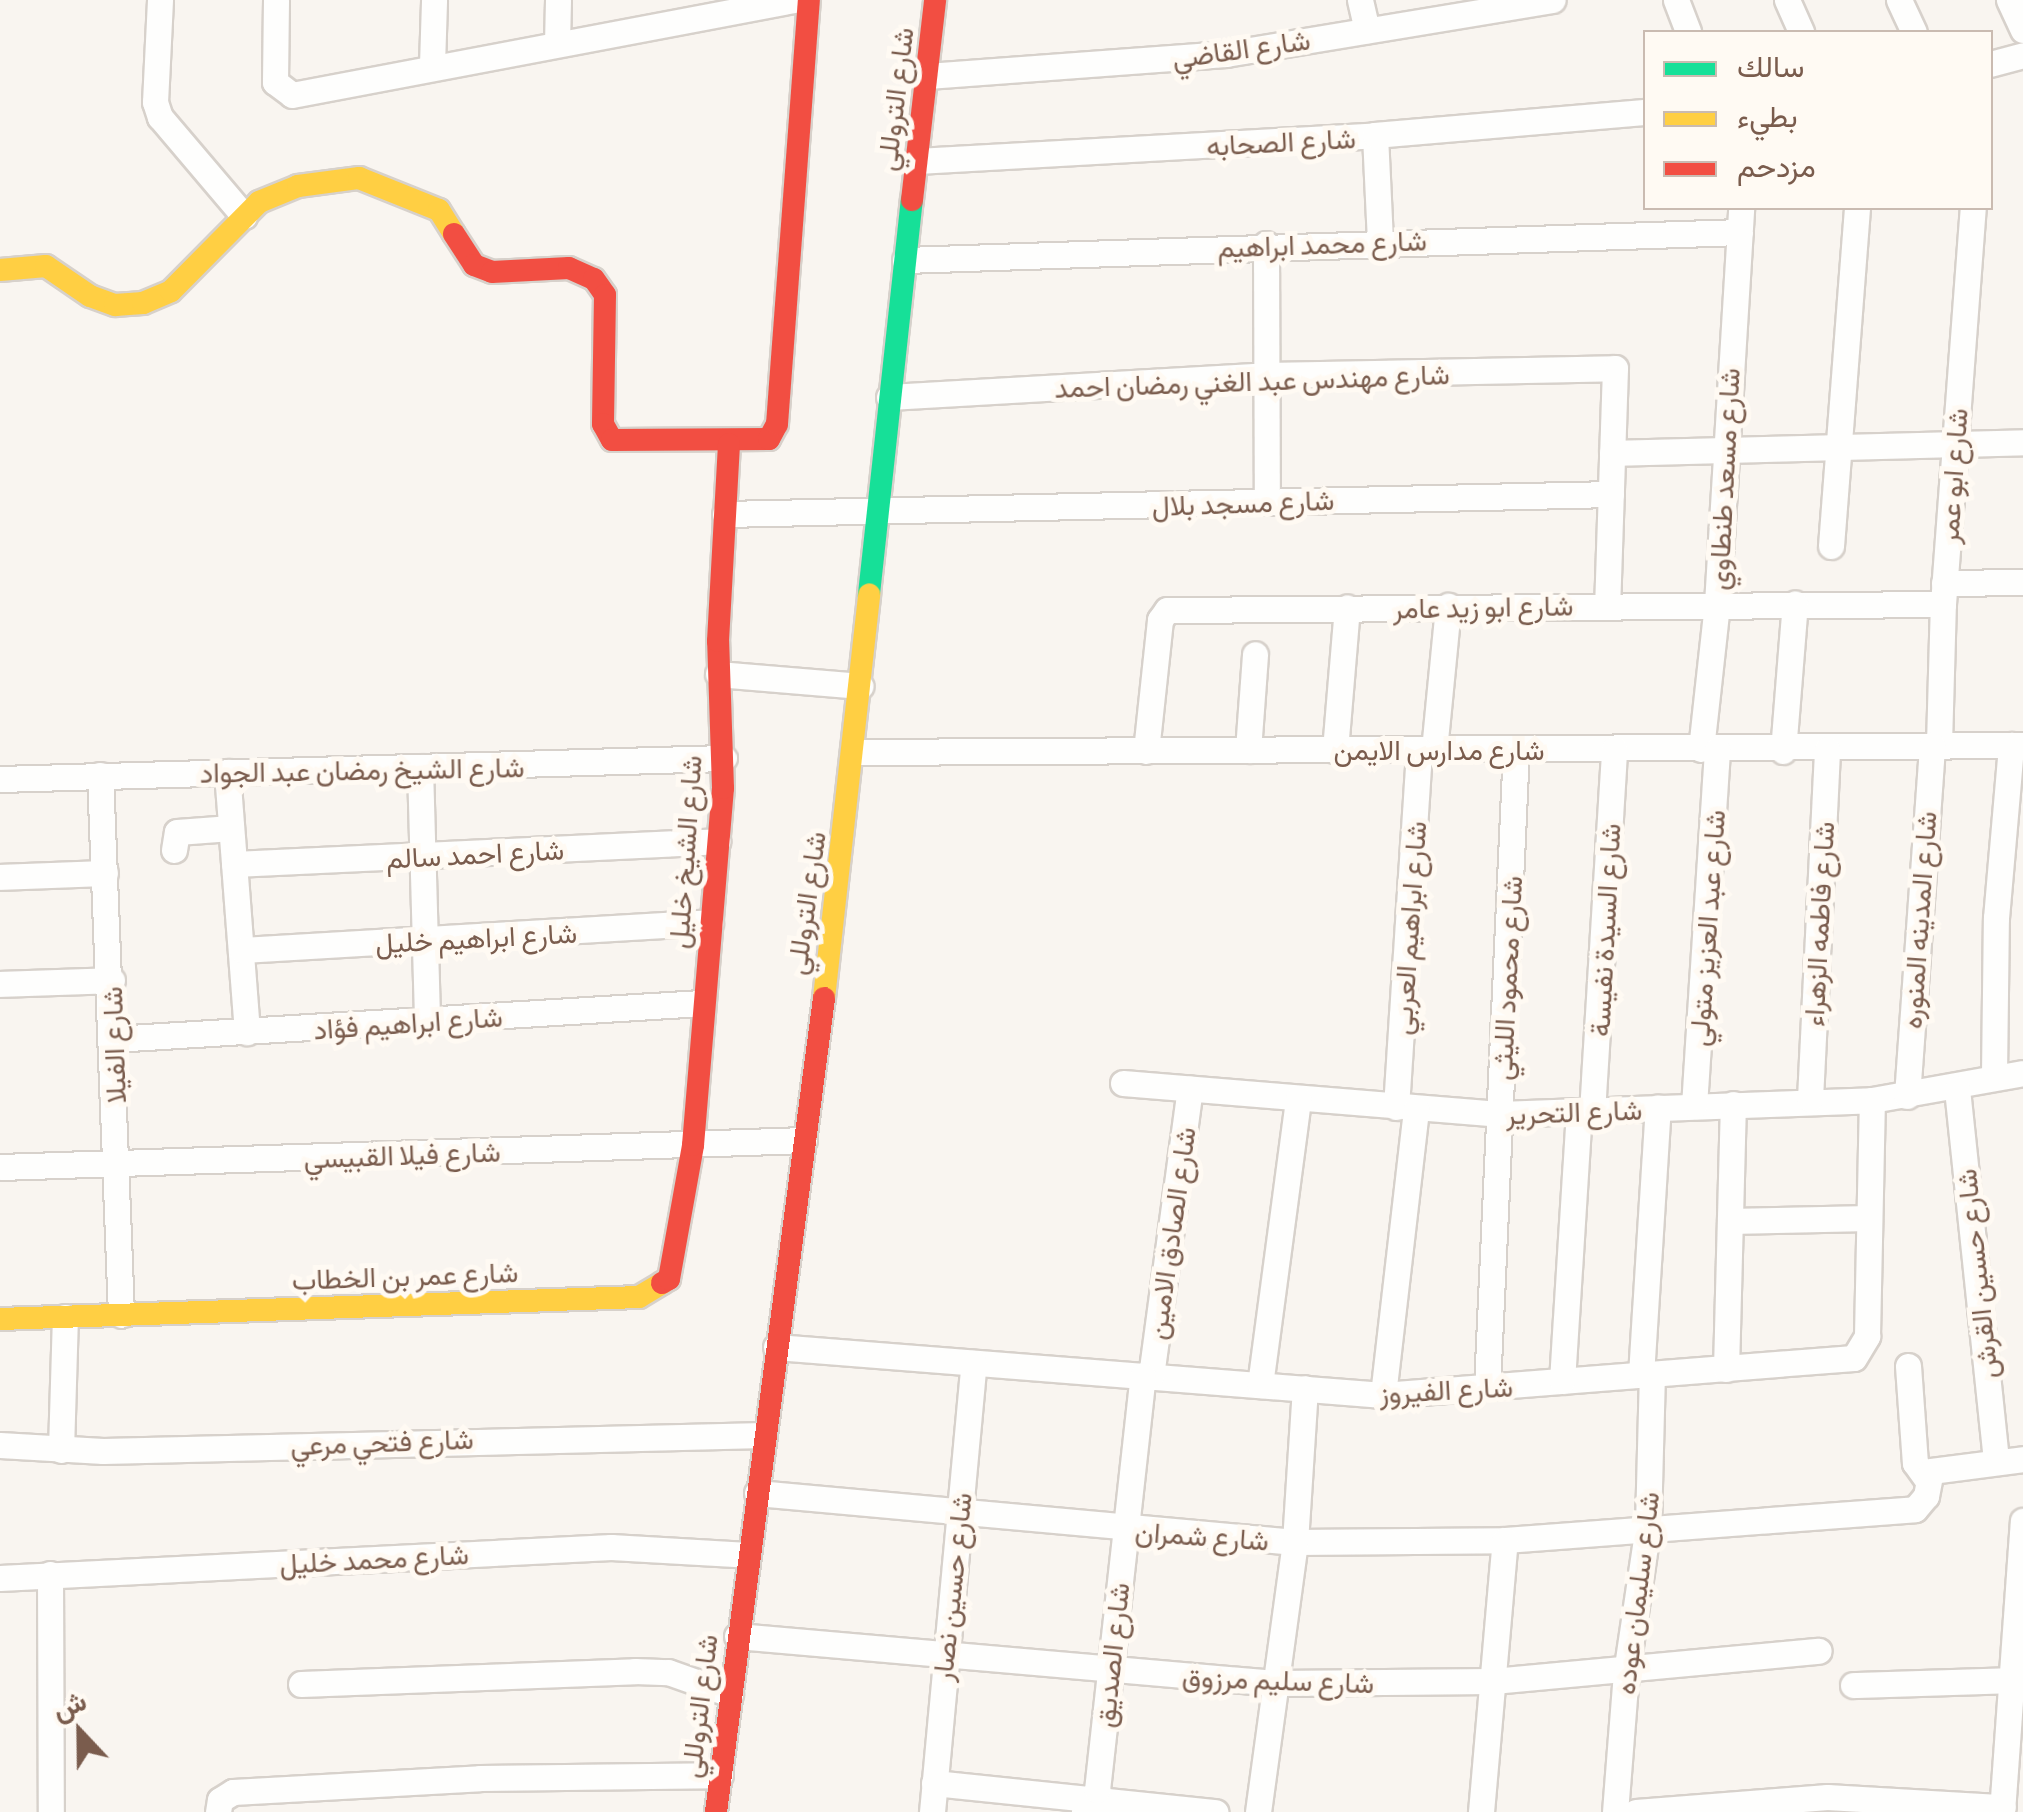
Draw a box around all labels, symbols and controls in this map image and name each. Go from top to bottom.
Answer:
street label: شارع القاضي [1170,22,1312,74]
street label: شارع التروللي [869,25,919,173]
legend [1643,30,1993,210]
text: سالك [1737,46,1804,83]
text: بطيء [1737,96,1798,133]
street label: شارع الصحابه [1205,120,1357,162]
text: مزدحم [1737,146,1816,183]
street label: شارع محمد ابراهيم [1217,223,1427,263]
street label: شارع مهندس عبد الغني رمضان احمد [1054,356,1450,404]
street label: شارع مسعد طنطاوي [1700,367,1746,591]
street label: شارع ابو عمر [1931,407,1973,545]
street label: شارع مسجد بلال [1151,482,1335,522]
street label: شارع ابو زيد عامر [1392,588,1574,624]
street label: شارع مدارس الايمن [1333,732,1545,766]
street label: شارع الشيخ رمضان عبد الجواد [199,749,525,789]
street label: شارع الشيخ خليل [660,754,708,950]
street label: شارع عبد العزيز متولي [1681,809,1731,1047]
street label: شارع المدينه المنوره [1894,810,1942,1030]
street label: شارع ابراهيم العربي [1384,820,1432,1036]
street label: شارع فاطمه الزهراء [1796,821,1840,1027]
street label: شارع السيدة نفيسة [1582,822,1626,1038]
street label: شارع التروللي [778,829,832,977]
street label: شارع احمد سالم [385,832,565,874]
street label: شارع محمود الليثي [1484,875,1528,1081]
street label: شارع ابراهيم خليل [374,915,578,959]
street label: شارع الفيلا [94,986,132,1104]
street label: شارع ابراهيم فؤاد [312,999,504,1045]
street label: شارع التحرير [1505,1092,1643,1130]
street label: شارع الصادق الامين [1138,1124,1202,1342]
street label: شارع فيلا القبيسي [303,1134,501,1174]
street label: شارع حسين القرش [1948,1167,2004,1381]
street label: شارع عمر بن الخطاب [291,1254,519,1296]
street label: شارع الفيروز [1378,1369,1514,1409]
street label: شارع فتحي مرعي [290,1421,474,1461]
street label: شارع سليمان عوده [1607,1490,1665,1696]
street label: شارع حسين نصار [924,1491,978,1683]
street label: شارع شمران [1134,1514,1270,1556]
street label: شارع محمد خليل [278,1536,470,1580]
street label: شارع الصديق [1087,1581,1135,1729]
street label: شارع التروللي [673,1632,723,1780]
street label: شارع سليم مرزوق [1181,1659,1375,1699]
north arrow [30,1682,130,1782]
text: ش [47,1682,91,1726]

